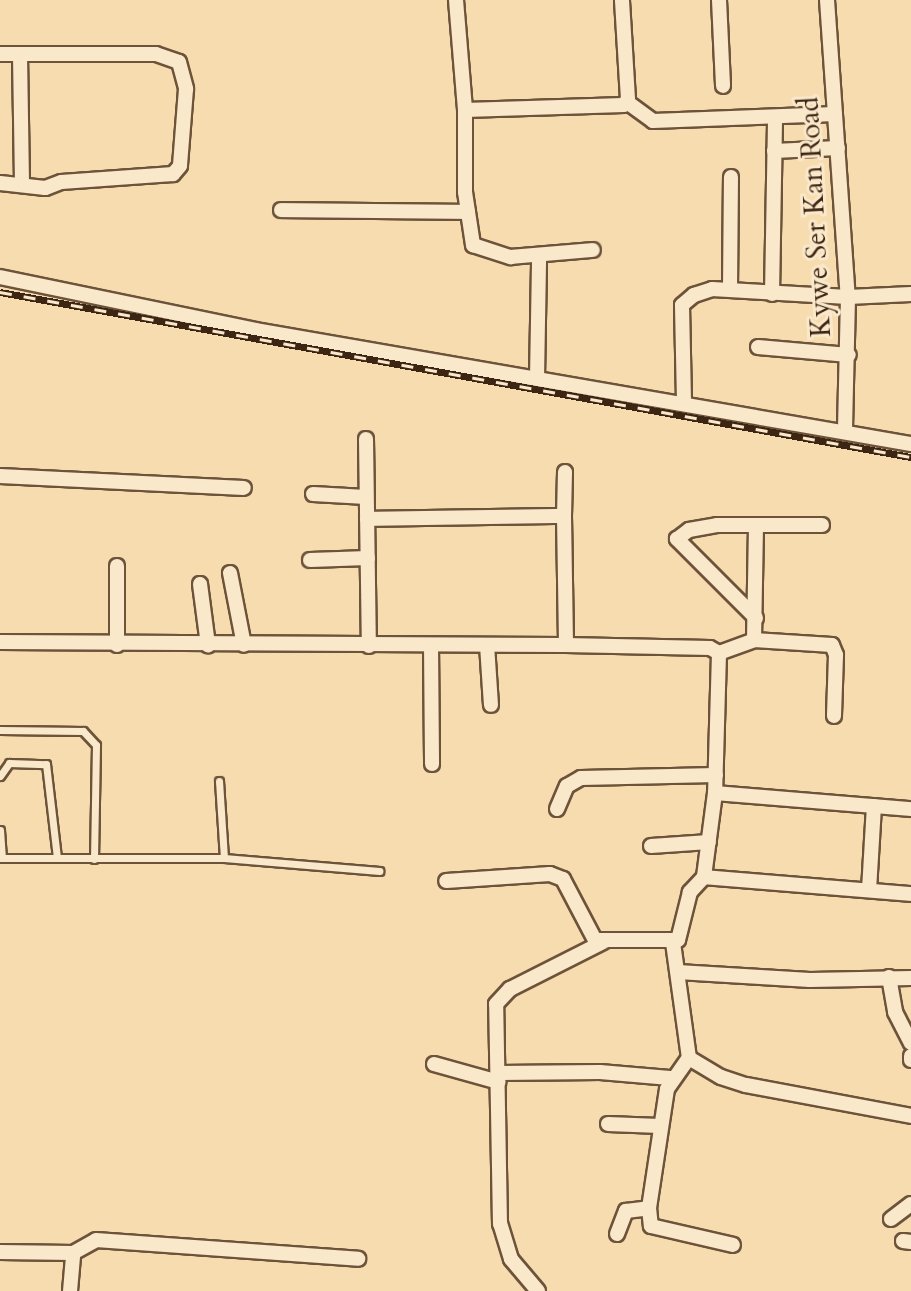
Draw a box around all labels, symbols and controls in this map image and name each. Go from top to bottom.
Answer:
street label: Kywe Ser Kan Road [792,96,838,338]

